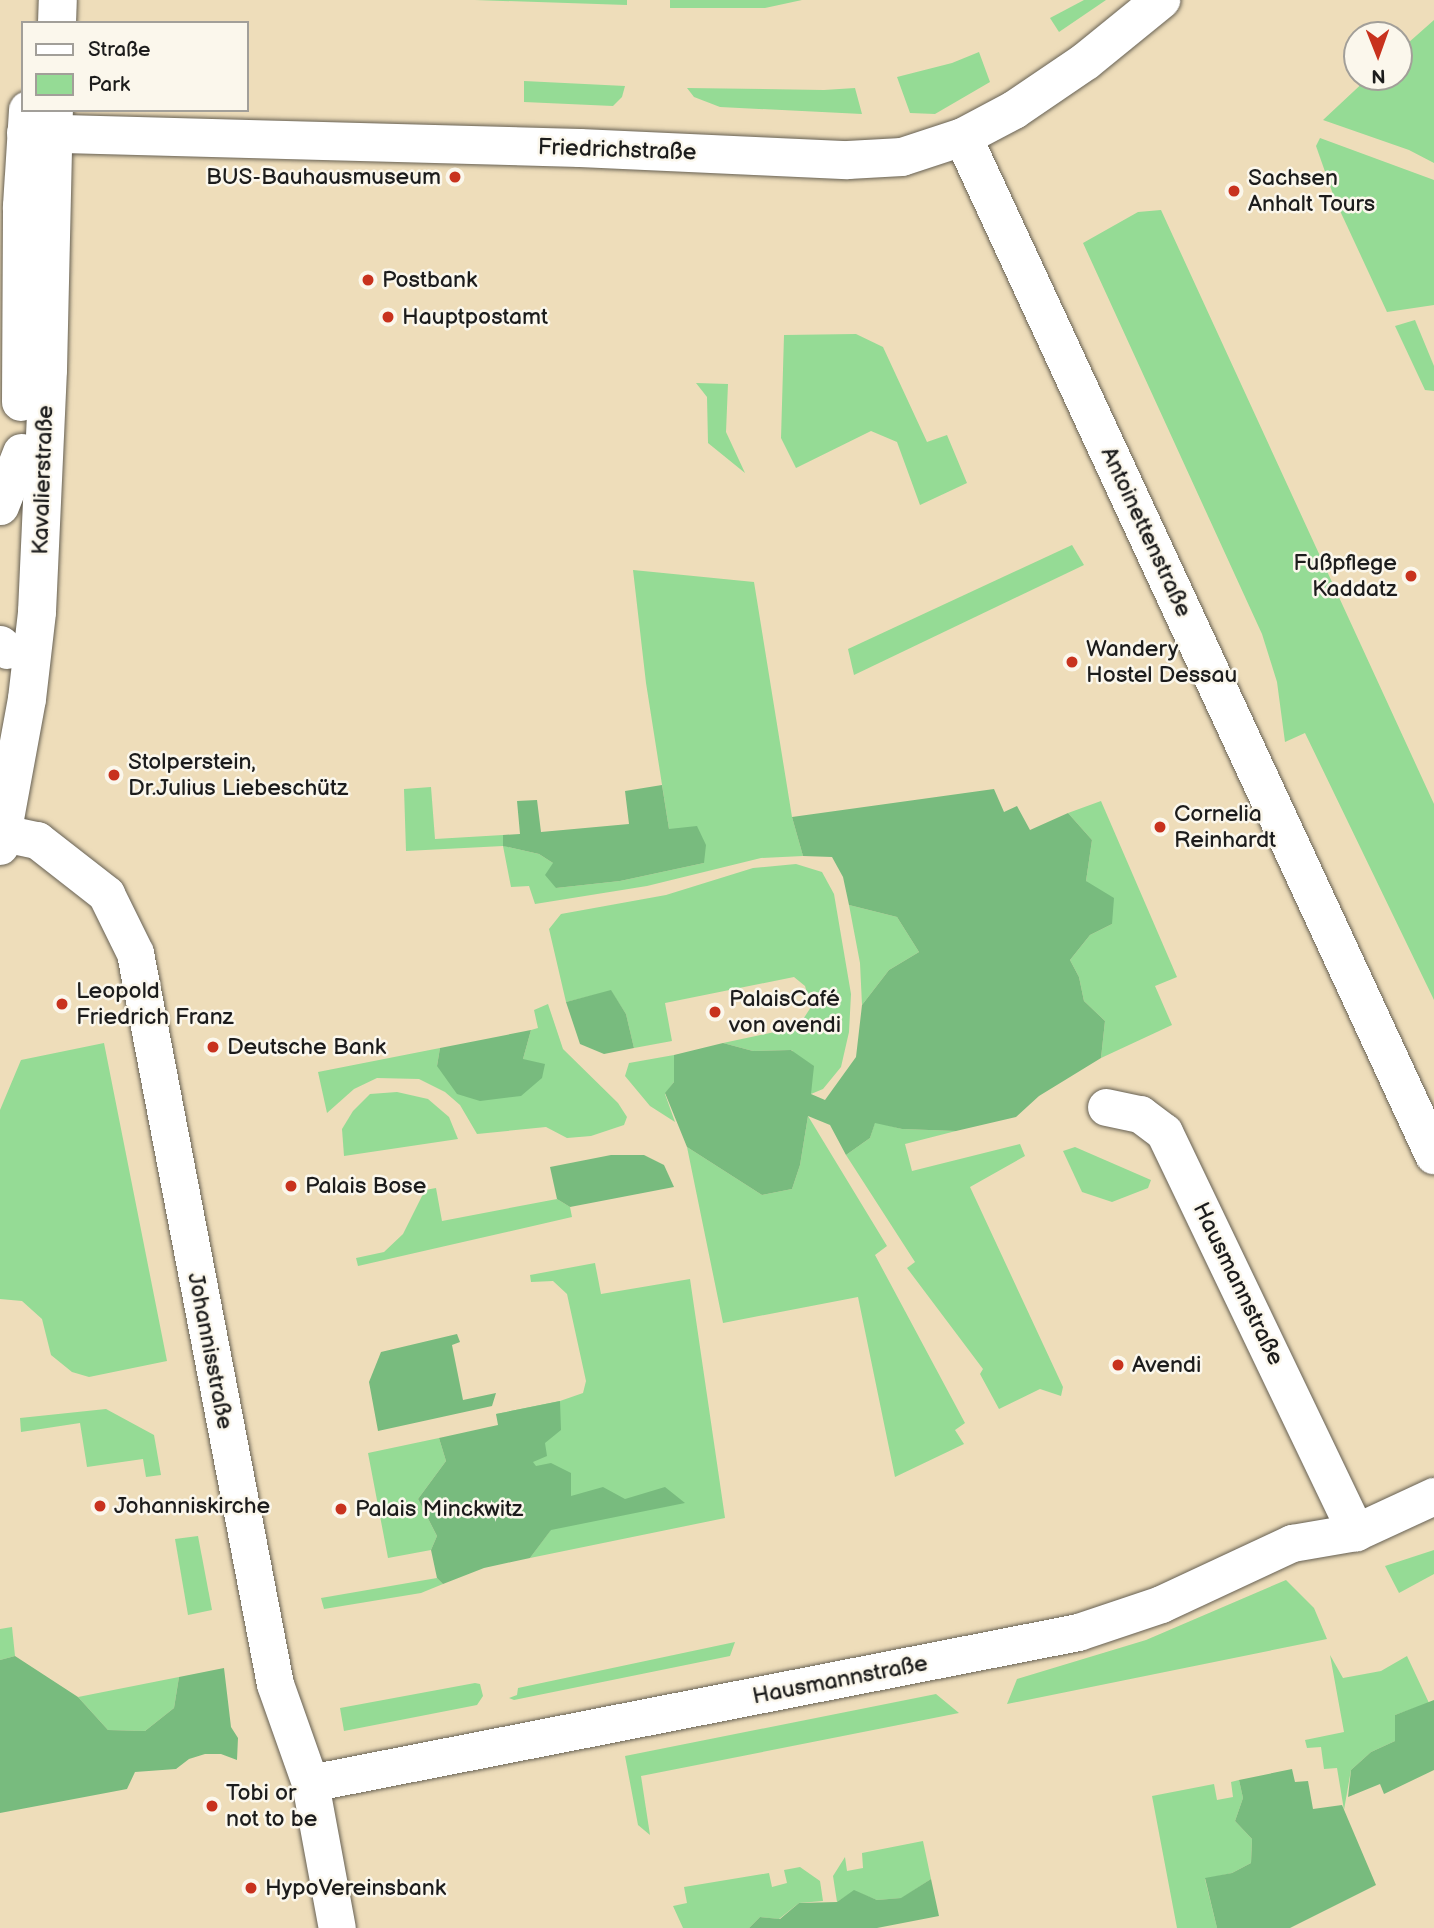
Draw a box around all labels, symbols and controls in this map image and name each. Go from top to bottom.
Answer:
legend [21,21,248,112]
north arrow [1343,21,1413,91]
text: Straße [88,37,150,62]
text: N [1371,64,1386,87]
text: Park [88,72,130,97]
street label: Friedrichstraße [537,133,697,167]
place label: BUS-Bauhausmuseum [206,163,441,191]
place label: Sachsen Anhalt Tours [1248,164,1376,218]
marker: BUS-Bauhausmuseum [447,169,463,185]
marker: Sachsen Anhalt Tours [1226,183,1242,199]
place label: Postbank [382,266,477,294]
marker: Postbank [360,272,376,288]
place label: Hauptpostamt [402,303,548,331]
marker: Hauptpostamt [380,309,396,325]
street label: Kavalierstraße [27,405,59,555]
street label: Antoinettenstraße [1095,443,1197,621]
place label: Fußpflege Kaddatz [1293,549,1397,603]
marker: Fußpflege Kaddatz [1403,568,1419,584]
place label: Wandery Hostel Dessau [1086,635,1237,689]
marker: Wandery Hostel Dessau [1064,654,1080,670]
place label: Stolperstein, Dr.Julius Liebeschütz [128,748,348,802]
marker: Stolperstein, Dr.Julius Liebeschütz [106,767,122,783]
place label: Cornelia Reinhardt [1174,800,1276,854]
marker: Cornelia Reinhardt [1152,819,1168,835]
place label: Leopold Friedrich Franz [76,977,234,1031]
place label: PalaisCafé von avendi [729,985,841,1039]
marker: Leopold Friedrich Franz [54,996,70,1012]
marker: PalaisCafé von avendi [707,1004,723,1020]
place label: Deutsche Bank [227,1033,386,1061]
marker: Deutsche Bank [205,1039,221,1055]
place label: Palais Bose [305,1172,426,1200]
marker: Palais Bose [283,1178,299,1194]
street label: Hausmannstraße [1187,1198,1289,1370]
street label: Johannisstraße [181,1270,239,1432]
place label: Avendi [1132,1351,1201,1379]
marker: Avendi [1110,1357,1126,1373]
place label: Johanniskirche [114,1492,270,1520]
place label: Palais Minckwitz [355,1495,523,1523]
marker: Johanniskirche [92,1498,108,1514]
marker: Palais Minckwitz [333,1501,349,1517]
street label: Hausmannstraße [750,1649,930,1711]
place label: Tobi or not to be [226,1779,317,1833]
marker: Tobi or not to be [204,1798,220,1814]
place label: HypoVereinsbank [265,1874,446,1902]
marker: HypoVereinsbank [243,1880,259,1896]

